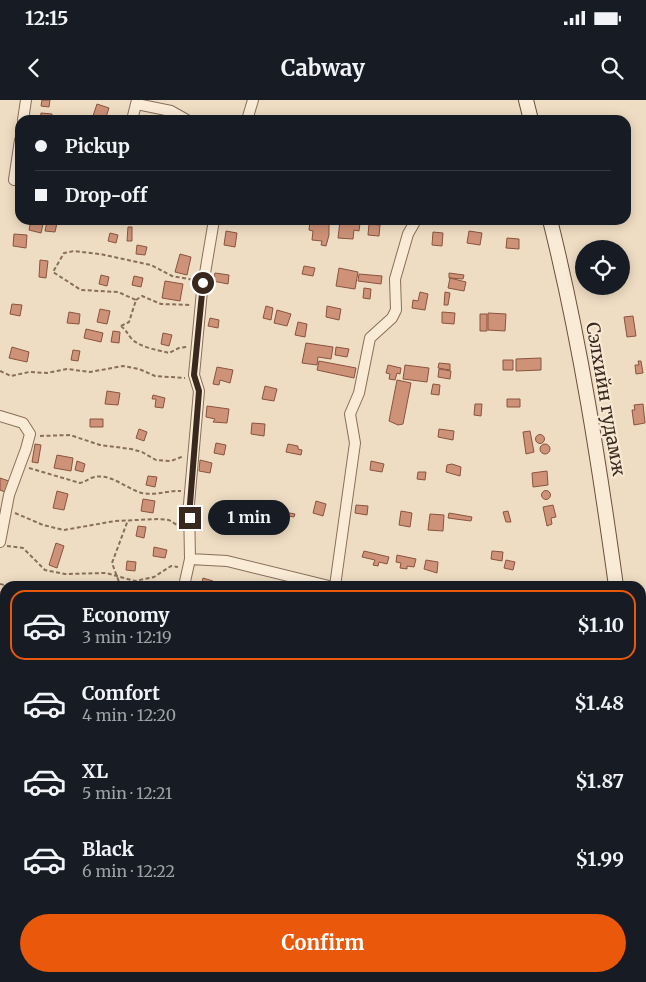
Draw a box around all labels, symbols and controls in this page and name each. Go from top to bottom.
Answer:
text: 12:15 [25,6,68,30]
icon: back [20,54,48,82]
text: Cabway [281,54,365,82]
icon: search [598,54,626,82]
text: Pickup [65,134,130,158]
text: Drop-off [65,183,147,207]
map controls [575,240,630,295]
button: locate [575,240,630,295]
route start [192,272,214,294]
street label: Сэлхийн гудамж [581,320,631,478]
callout: 1 min [208,500,290,536]
route end [179,507,201,529]
text: 1 min [227,507,271,527]
icon: car [22,603,67,648]
text: Economy [82,603,170,627]
text: $1.10 [577,613,624,637]
text: 3 min · 12:19 [82,627,172,647]
icon: car [22,681,67,726]
text: Comfort [82,681,160,705]
text: $1.48 [574,691,624,715]
text: 4 min · 12:20 [82,705,176,725]
icon: car [22,759,67,804]
text: XL [82,759,108,783]
text: $1.87 [575,769,624,793]
text: 5 min · 12:21 [82,783,172,803]
icon: car [22,837,67,882]
text: Black [82,837,134,861]
text: $1.99 [576,847,624,871]
text: 6 min · 12:22 [82,861,175,881]
button: Confirm [20,914,626,972]

